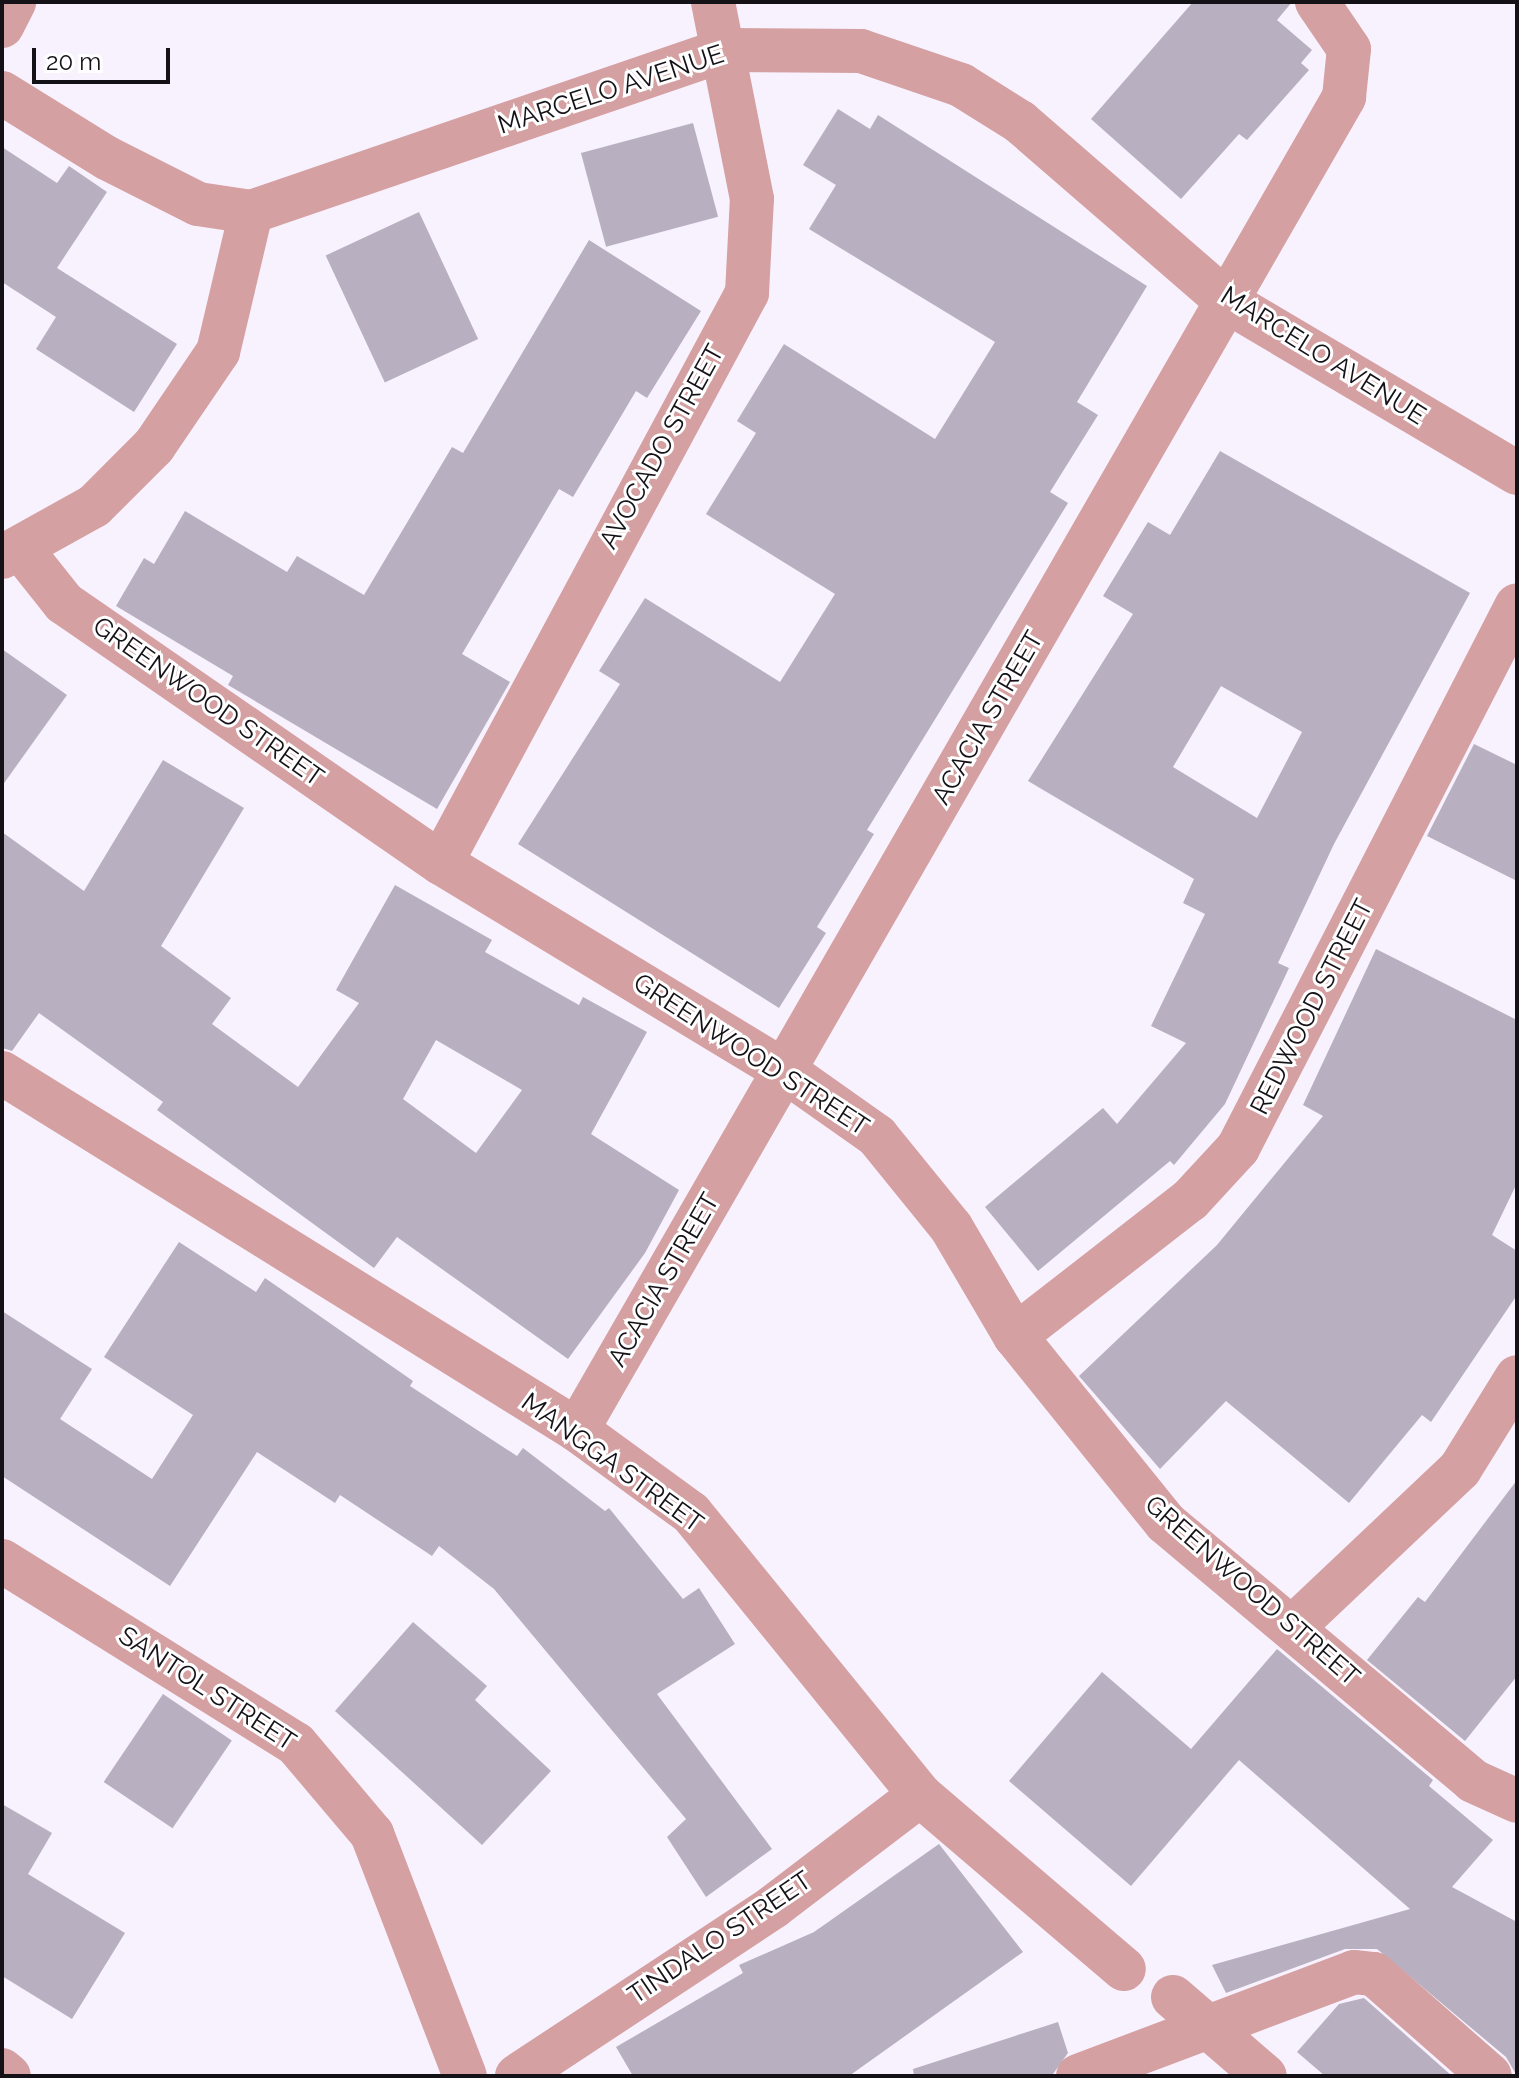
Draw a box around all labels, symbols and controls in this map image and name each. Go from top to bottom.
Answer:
scale bar [36,32,174,82]
street label: MARCELO AVENUE [494,39,728,141]
text: 20 m [46,47,101,76]
street label: MARCELO AVENUE [1214,280,1432,432]
street label: AVOCADO STREET [593,339,731,555]
street label: GREENWOOD STREET [87,611,329,793]
street label: ACACIA STREET [925,625,1051,811]
street label: REDWOOD STREET [1244,894,1380,1120]
street label: GREENWOOD STREET [628,967,874,1143]
street label: ACACIA STREET [601,1187,727,1373]
street label: MANGGA STREET [515,1386,709,1540]
street label: GREENWOOD STREET [1138,1489,1366,1693]
street label: SANTOL STREET [112,1620,302,1758]
street label: TINDALO STREET [622,1865,818,2011]

